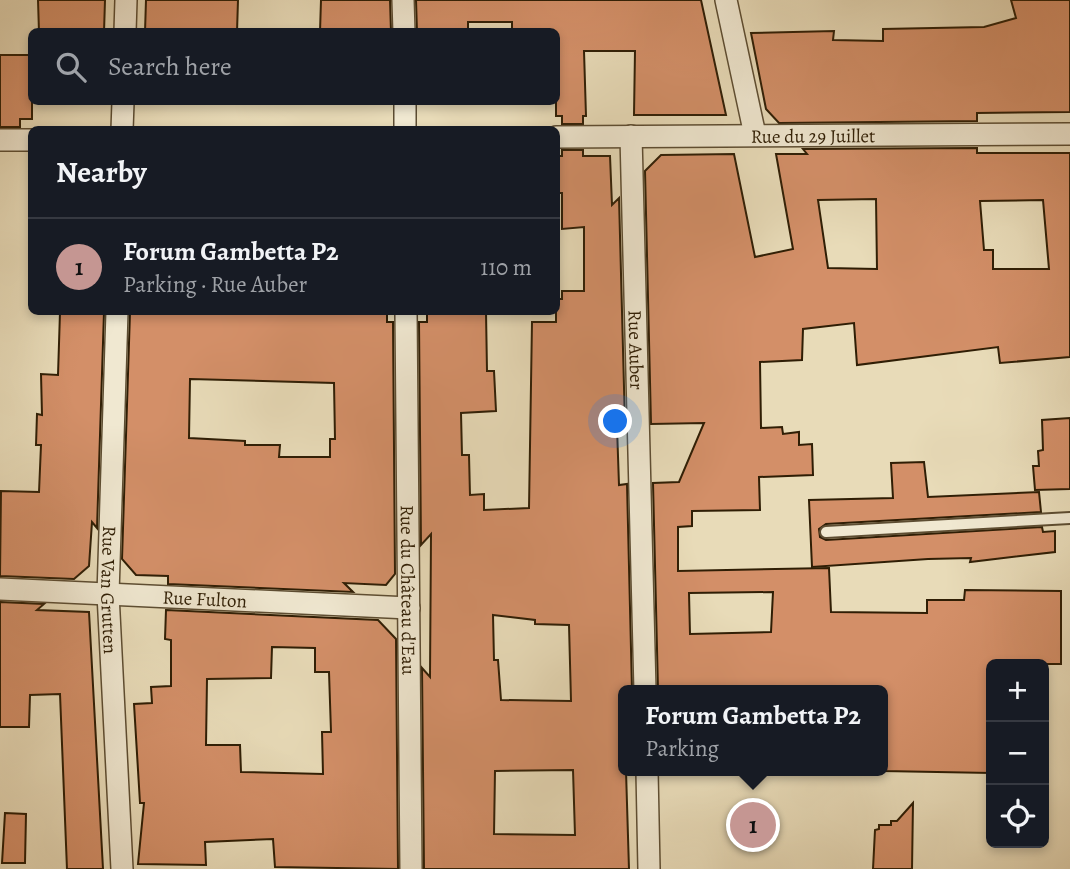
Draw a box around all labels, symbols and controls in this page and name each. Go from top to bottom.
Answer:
search box [28,28,560,105]
icon: search [52,48,90,86]
text: Search here [108,49,232,84]
street label: Rue du 29 Juillet [751,123,875,150]
text: Nearby [56,152,147,192]
text: Forum Gambetta P2 [123,234,339,269]
text: 1 [75,252,83,283]
text: 110 m [480,252,532,283]
text: Parking · Rue Auber [123,269,307,300]
street label: Rue Auber [621,310,649,390]
your location [598,404,632,438]
street label: Rue du Château d'Eau [394,505,421,676]
street label: Rue Van Grutten [94,525,123,655]
street label: Rue Fulton [162,585,248,614]
map controls [986,659,1049,848]
button: + [986,659,1049,722]
popup [618,685,888,776]
text: Forum Gambetta P2 [645,698,861,733]
button: − [986,722,1049,785]
text: Parking [645,733,719,764]
button: locate [986,785,1049,848]
pin: 1 [730,799,776,851]

